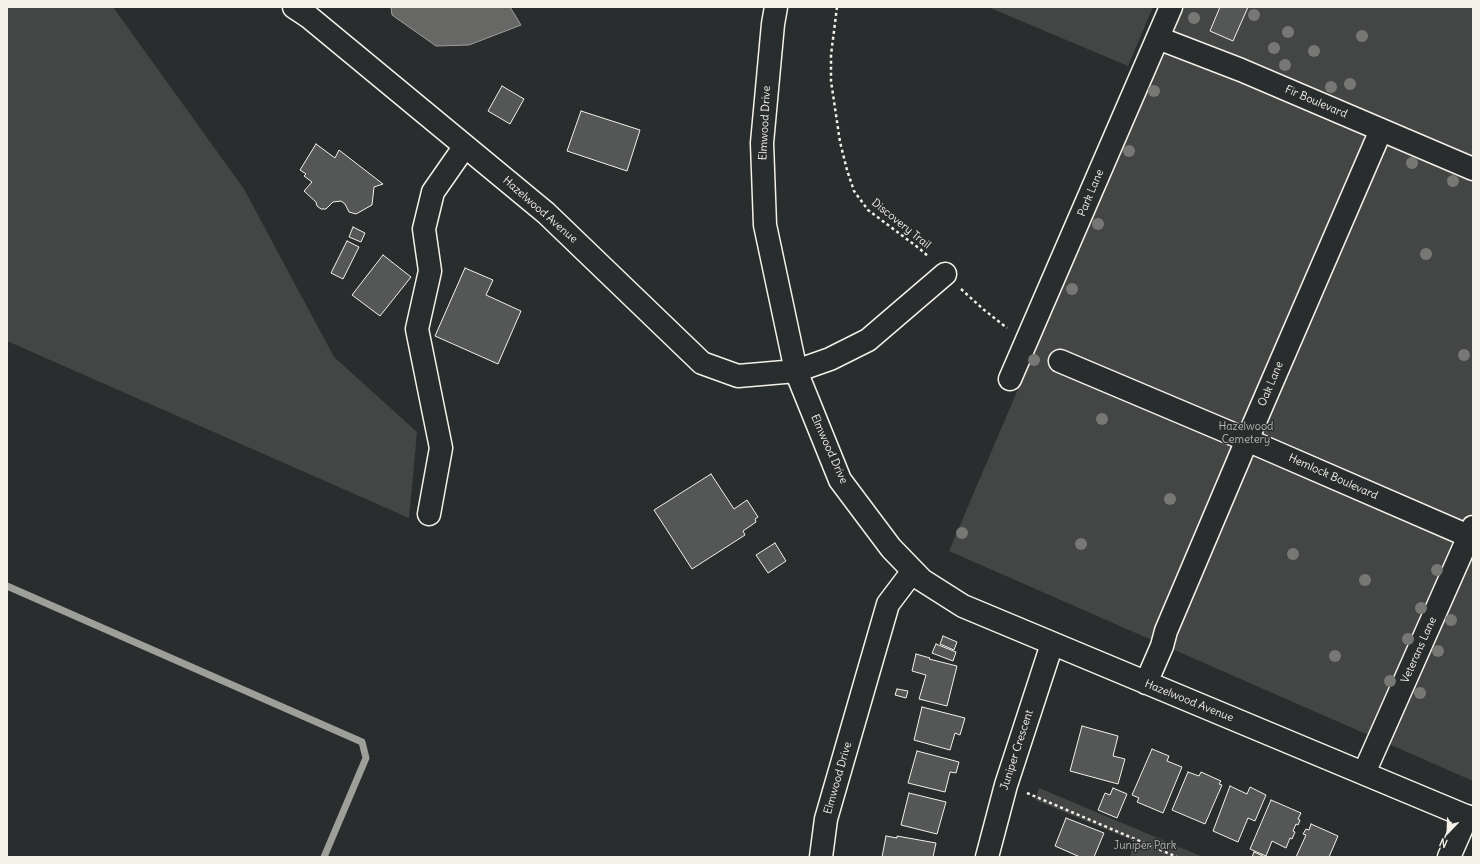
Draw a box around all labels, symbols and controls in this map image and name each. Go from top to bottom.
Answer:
street label: Fir Boulevard [1283,83,1349,121]
street label: Elmwood Drive [756,85,774,161]
street label: Park Lane [1075,167,1107,219]
street label: Hazelwood Avenue [500,174,580,246]
street label: Discovery Trail [869,196,933,252]
street label: Oak Lane [1256,360,1286,408]
street label: Elmwood Drive [808,412,850,486]
park label: Hazelwood Cemetery [1218,420,1274,446]
street label: Hemlock Boulevard [1286,451,1380,503]
street label: Veterans Lane [1399,615,1439,685]
street label: Hazelwood Avenue [1143,677,1235,725]
street label: Juniper Crescent [998,708,1036,792]
street label: Elmwood Drive [821,740,855,816]
north arrow [1428,812,1468,852]
text: N [1437,835,1450,851]
park label: Juniper Park [1114,839,1176,853]

